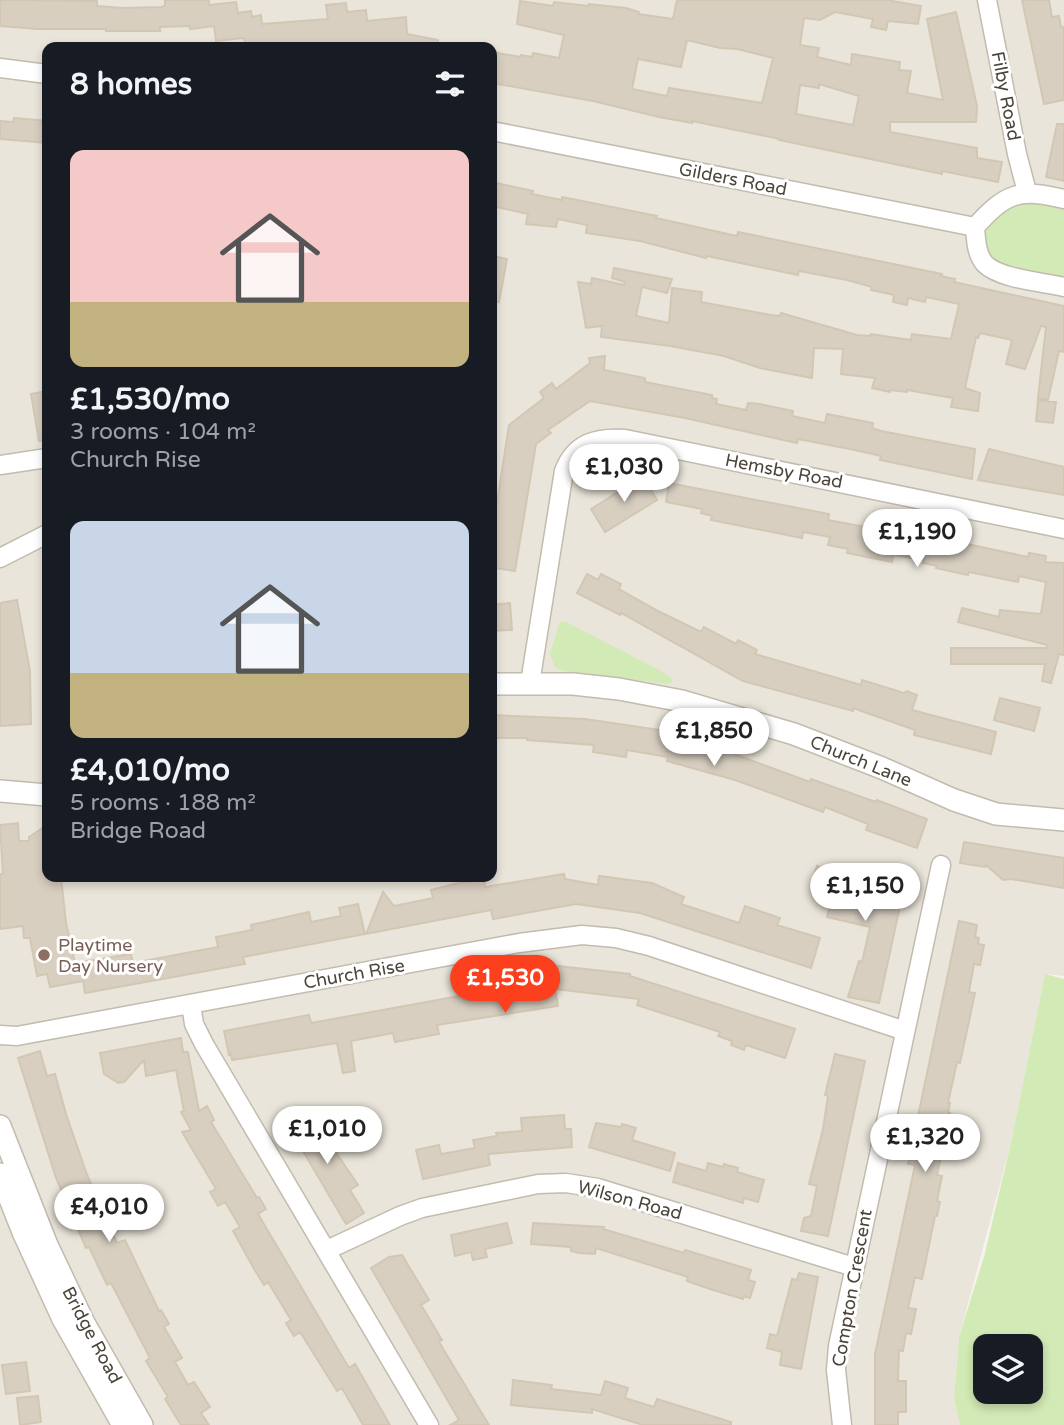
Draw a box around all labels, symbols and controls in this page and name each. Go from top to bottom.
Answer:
street label: Filby Road [987,49,1025,143]
icon: filters [431,65,469,103]
text: 8 homes [70,66,192,103]
street label: Gilders Road [677,158,789,200]
icon: home [207,195,333,321]
text: £1,530/mo [70,381,230,418]
text: 3 rooms · 104 m² [70,418,256,446]
pin: £1,030 [567,444,681,504]
text: Church Rise [70,446,201,474]
street label: Hemsby Road [723,449,845,493]
text: £1,030 [585,453,663,481]
pin: £1,190 [860,510,974,569]
text: £1,190 [878,518,956,546]
icon: home [207,566,333,692]
pin: £1,850 [657,708,771,768]
text: £1,850 [675,717,753,745]
street label: Church Lane [807,731,915,791]
text: £4,010/mo [70,752,230,789]
text: 5 rooms · 188 m² [70,789,256,817]
text: Bridge Road [70,817,206,845]
pin: £1,150 [808,864,922,923]
text: £1,150 [826,872,904,900]
place label: Playtime Day Nursery [58,934,163,977]
marker: Playtime Day Nursery [36,947,52,963]
street label: Church Rise [302,954,406,994]
pin: £1,530 [448,956,562,1015]
text: £1,530 [466,964,544,992]
pin: £1,010 [270,1106,384,1166]
pin: £1,320 [868,1114,982,1174]
text: £1,010 [288,1115,366,1143]
text: £1,320 [886,1123,964,1151]
street label: Wilson Road [575,1175,685,1225]
pin: £4,010 [52,1184,166,1244]
text: £4,010 [70,1193,148,1221]
street label: Compton Crescent [827,1207,877,1368]
street label: Bridge Road [57,1283,127,1387]
map controls [973,1334,1043,1404]
button: layers [973,1334,1043,1404]

